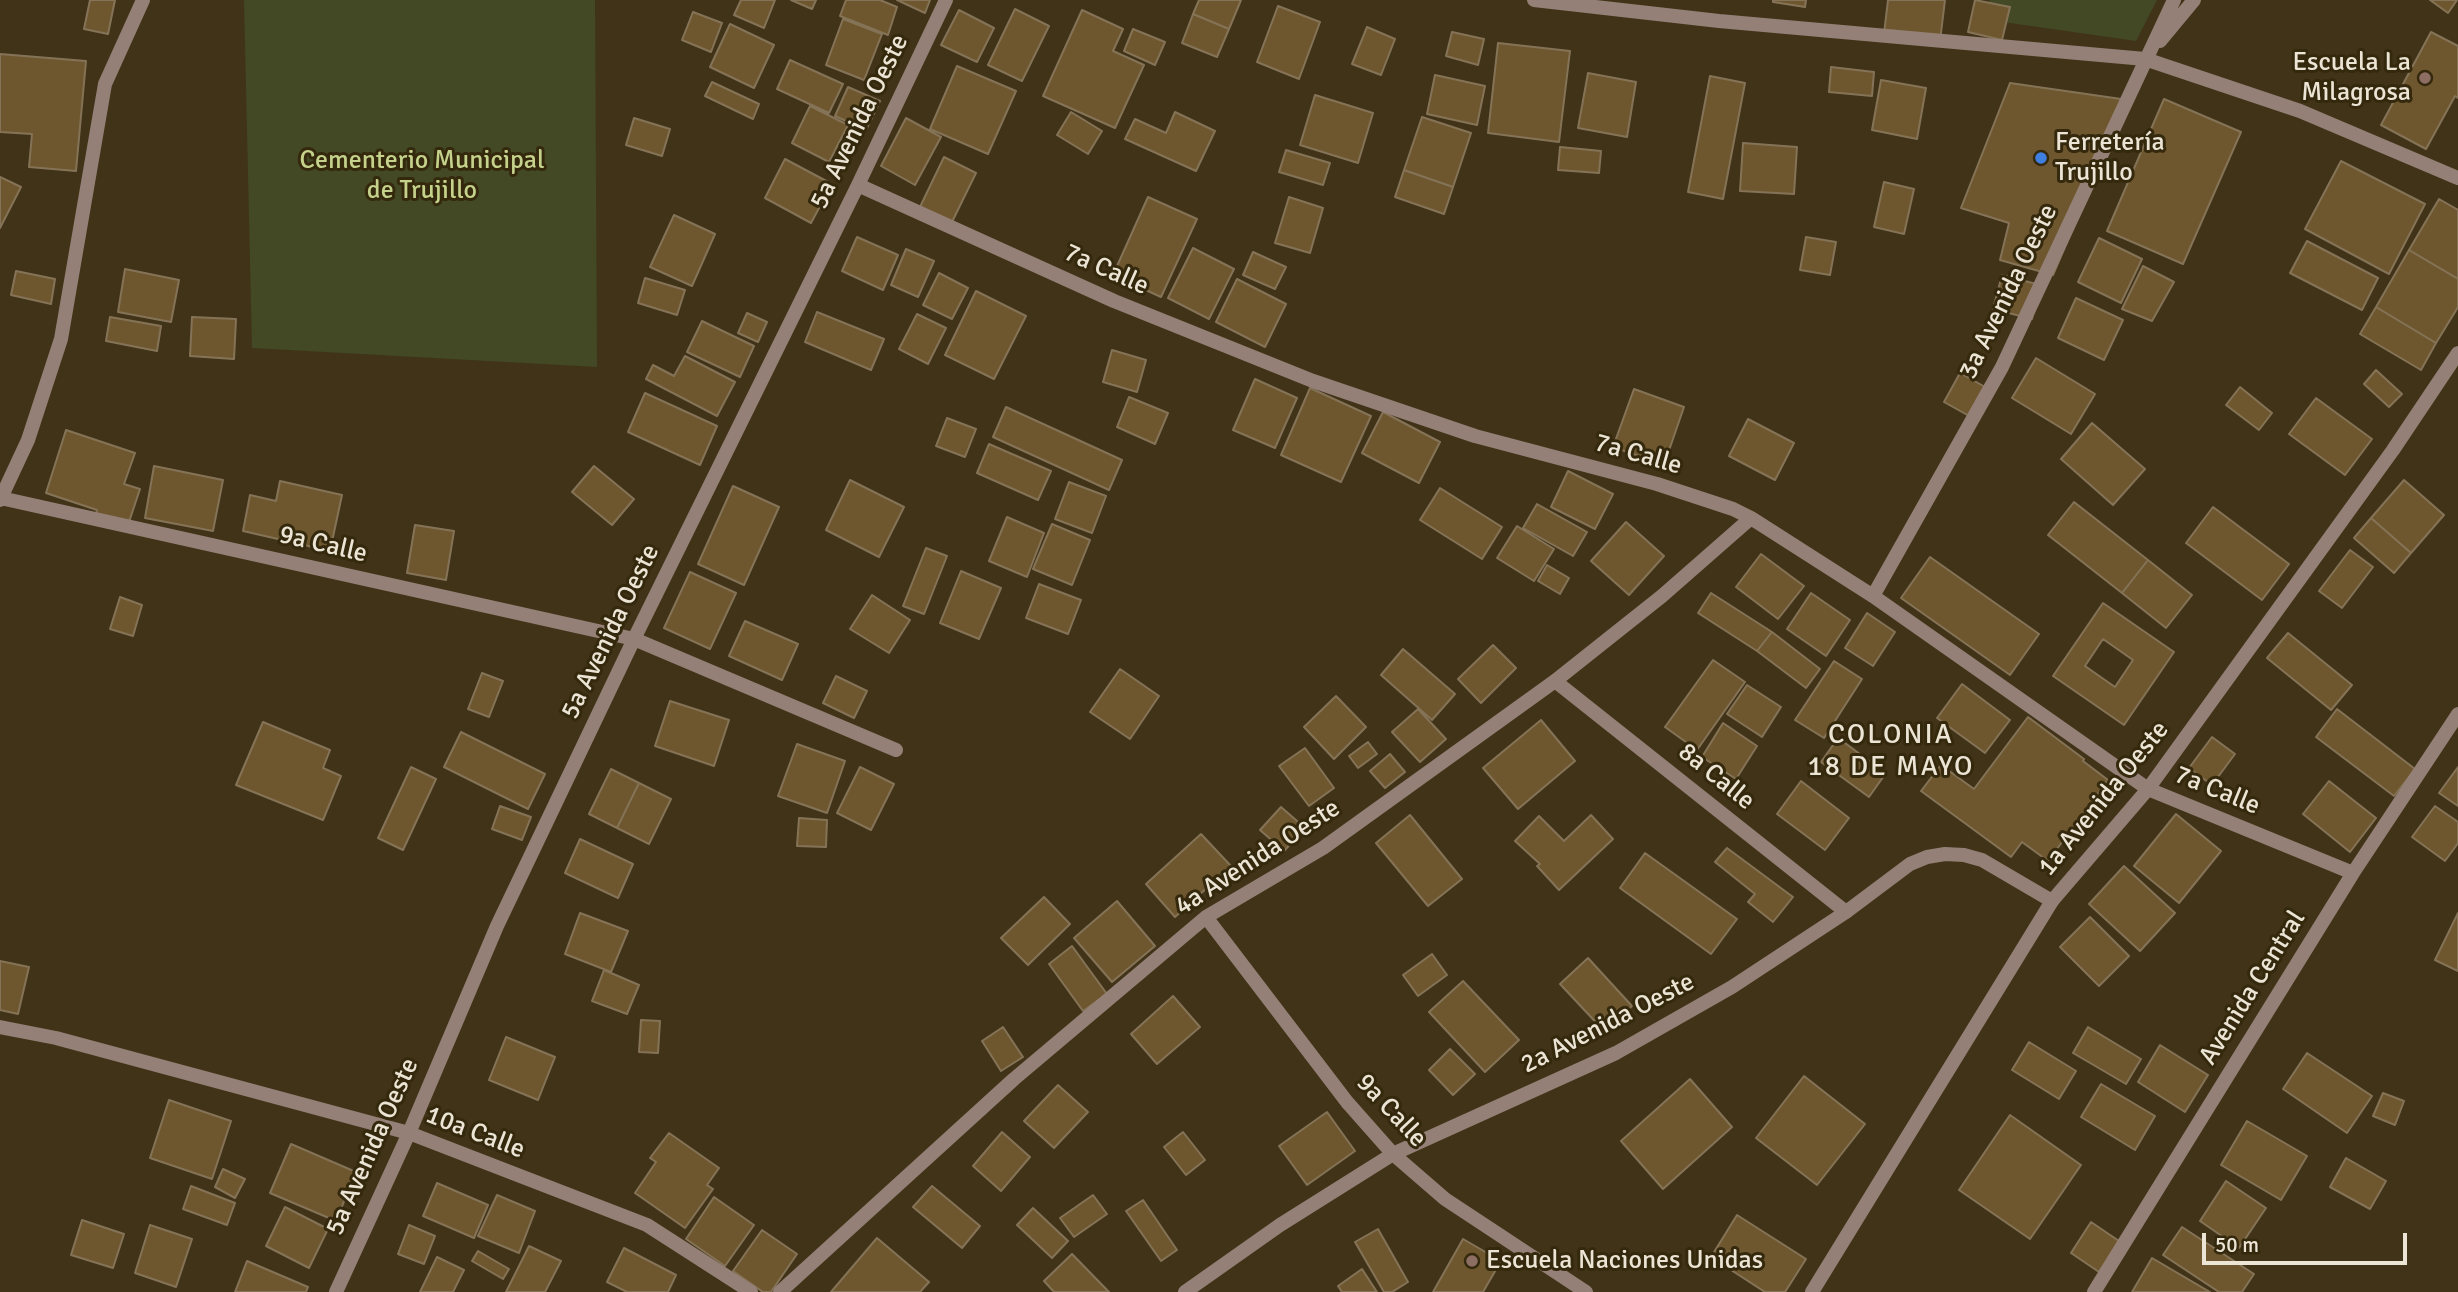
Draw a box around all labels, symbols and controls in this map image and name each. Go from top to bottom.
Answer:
street label: 5a Avenida Oeste [804,30,916,214]
place label: Escuela La Milagrosa [2292,47,2411,108]
marker: Escuela La Milagrosa [2417,70,2433,86]
place label: Ferretería Trujillo [2055,127,2165,188]
park label: Cementerio Municipal de Trujillo [299,145,545,206]
marker: Ferretería Trujillo [2033,150,2049,166]
street label: 3a Avenida Oeste [1953,200,2065,384]
street label: 7a Calle [1059,238,1153,302]
street label: 7a Calle [1591,428,1685,482]
street label: 9a Calle [276,520,370,570]
street label: 5a Avenida Oeste [555,540,667,724]
street label: 1a Avenida Oeste [2032,715,2176,883]
district label: COLONIA 18 DE MAYO [1809,719,1973,785]
street label: 8a Calle [1671,737,1761,817]
street label: 7a Calle [2170,760,2264,822]
street label: 4a Avenida Oeste [1170,793,1346,923]
street label: Avenida Central [2193,905,2313,1071]
street label: 2a Avenida Oeste [1516,967,1700,1081]
street label: 5a Avenida Oeste [320,1054,426,1240]
street label: 9a Calle [1349,1068,1433,1154]
street label: 10a Calle [421,1100,529,1166]
scale bar [2206,1218,2411,1262]
text: 50 m [2215,1232,2259,1258]
place label: Escuela Naciones Unidas [1486,1245,1763,1277]
marker: Escuela Naciones Unidas [1464,1253,1480,1269]

